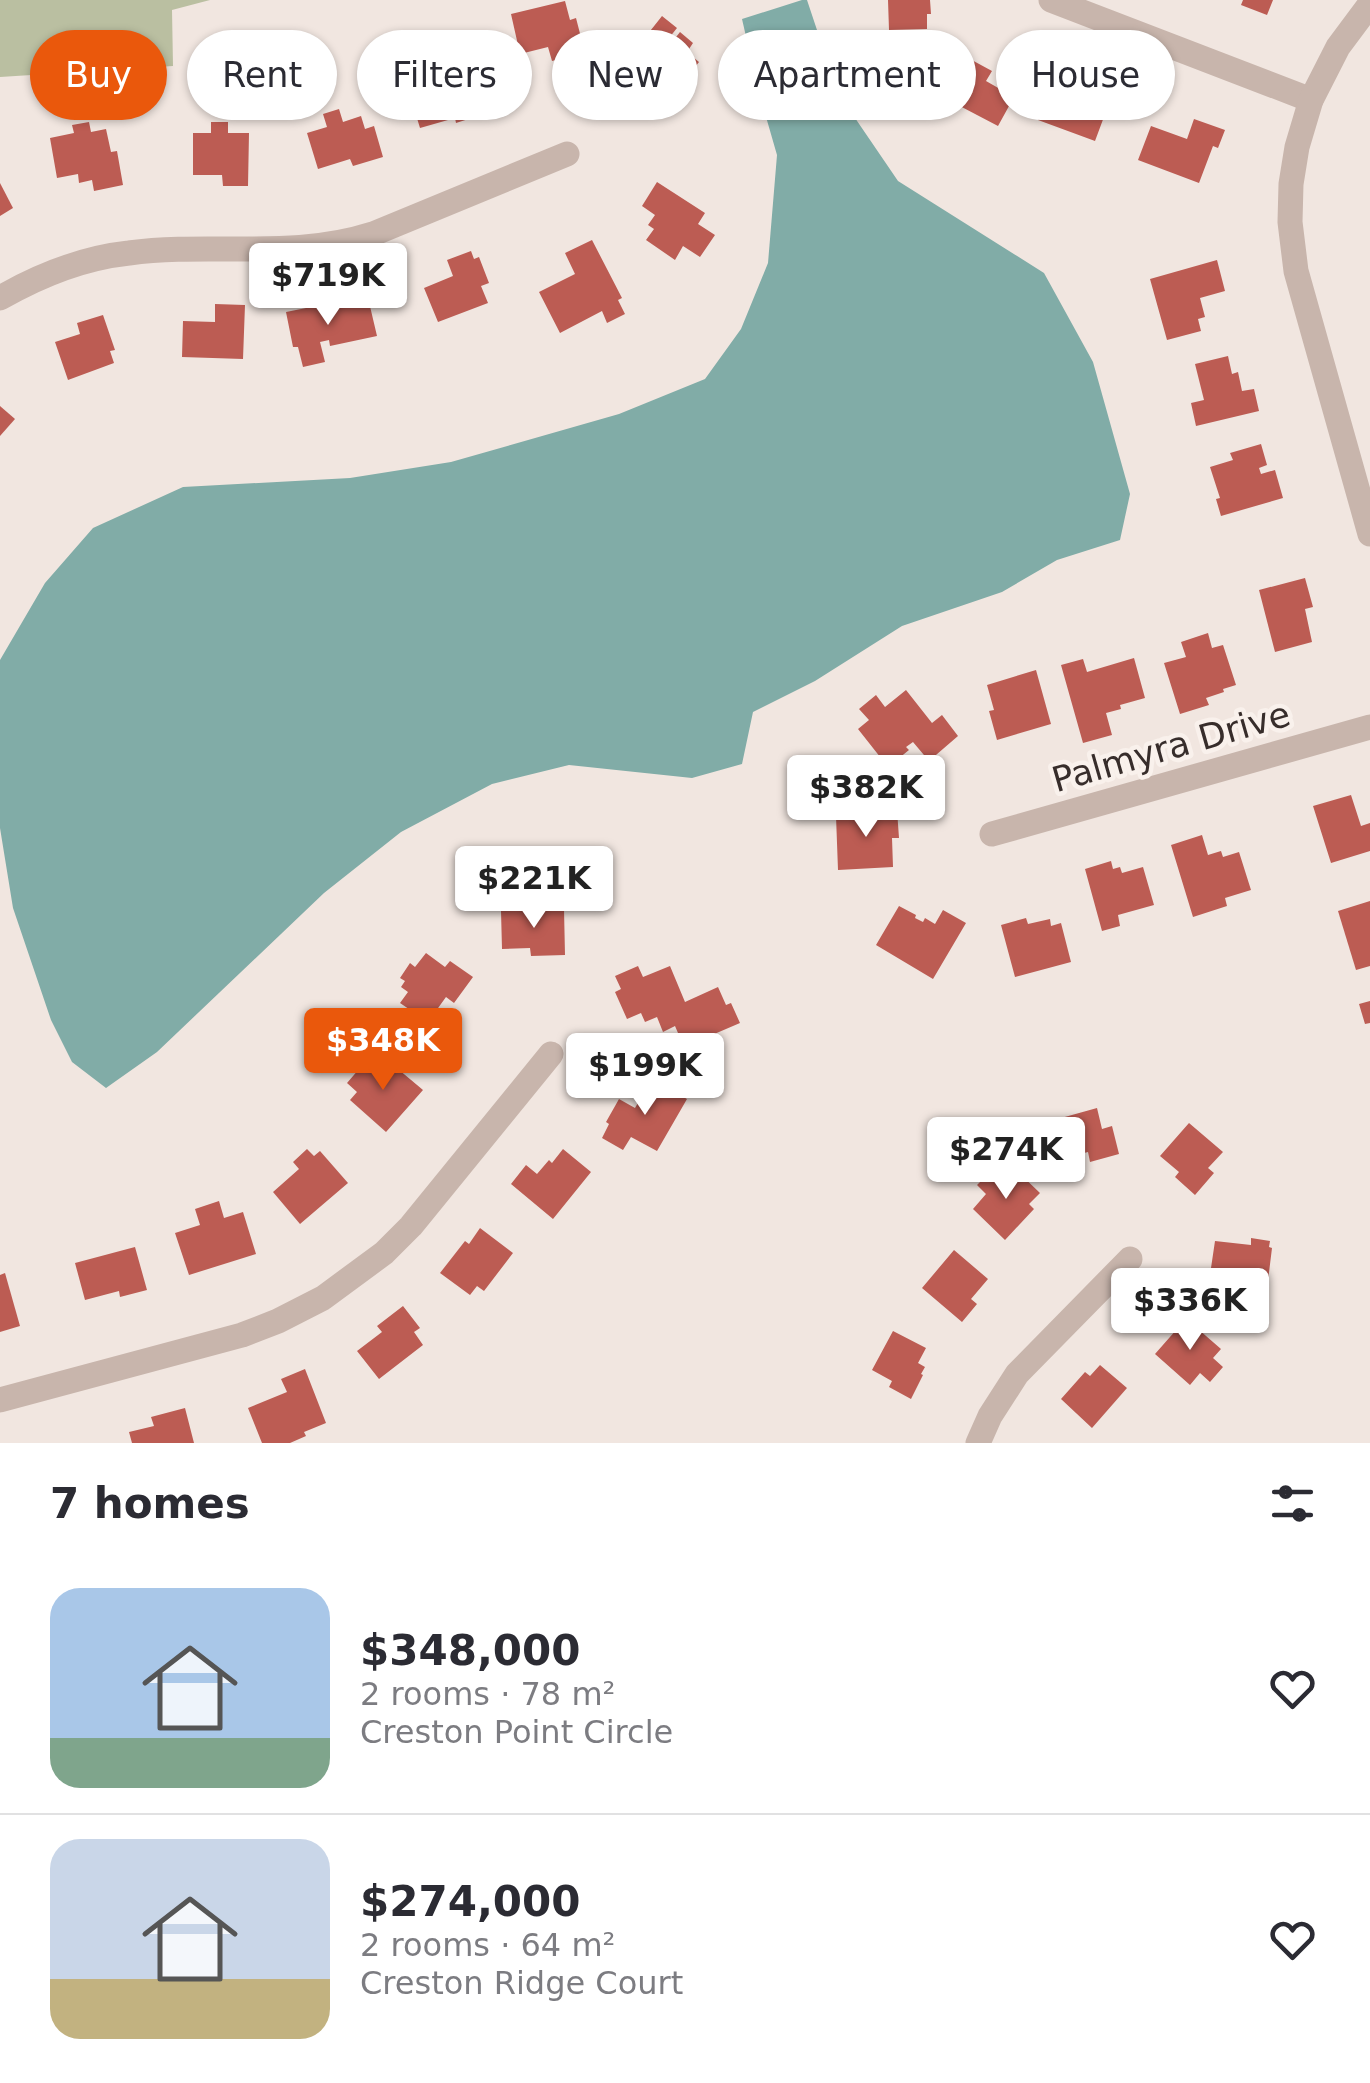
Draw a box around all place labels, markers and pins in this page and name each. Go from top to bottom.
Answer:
pin: $719K [258,243,398,328]
pin: $382K [796,755,936,840]
pin: $221K [464,846,604,931]
pin: $348K [313,1008,453,1093]
pin: $199K [575,1033,715,1118]
pin: $274K [936,1117,1076,1202]
pin: $336K [1120,1268,1260,1353]

